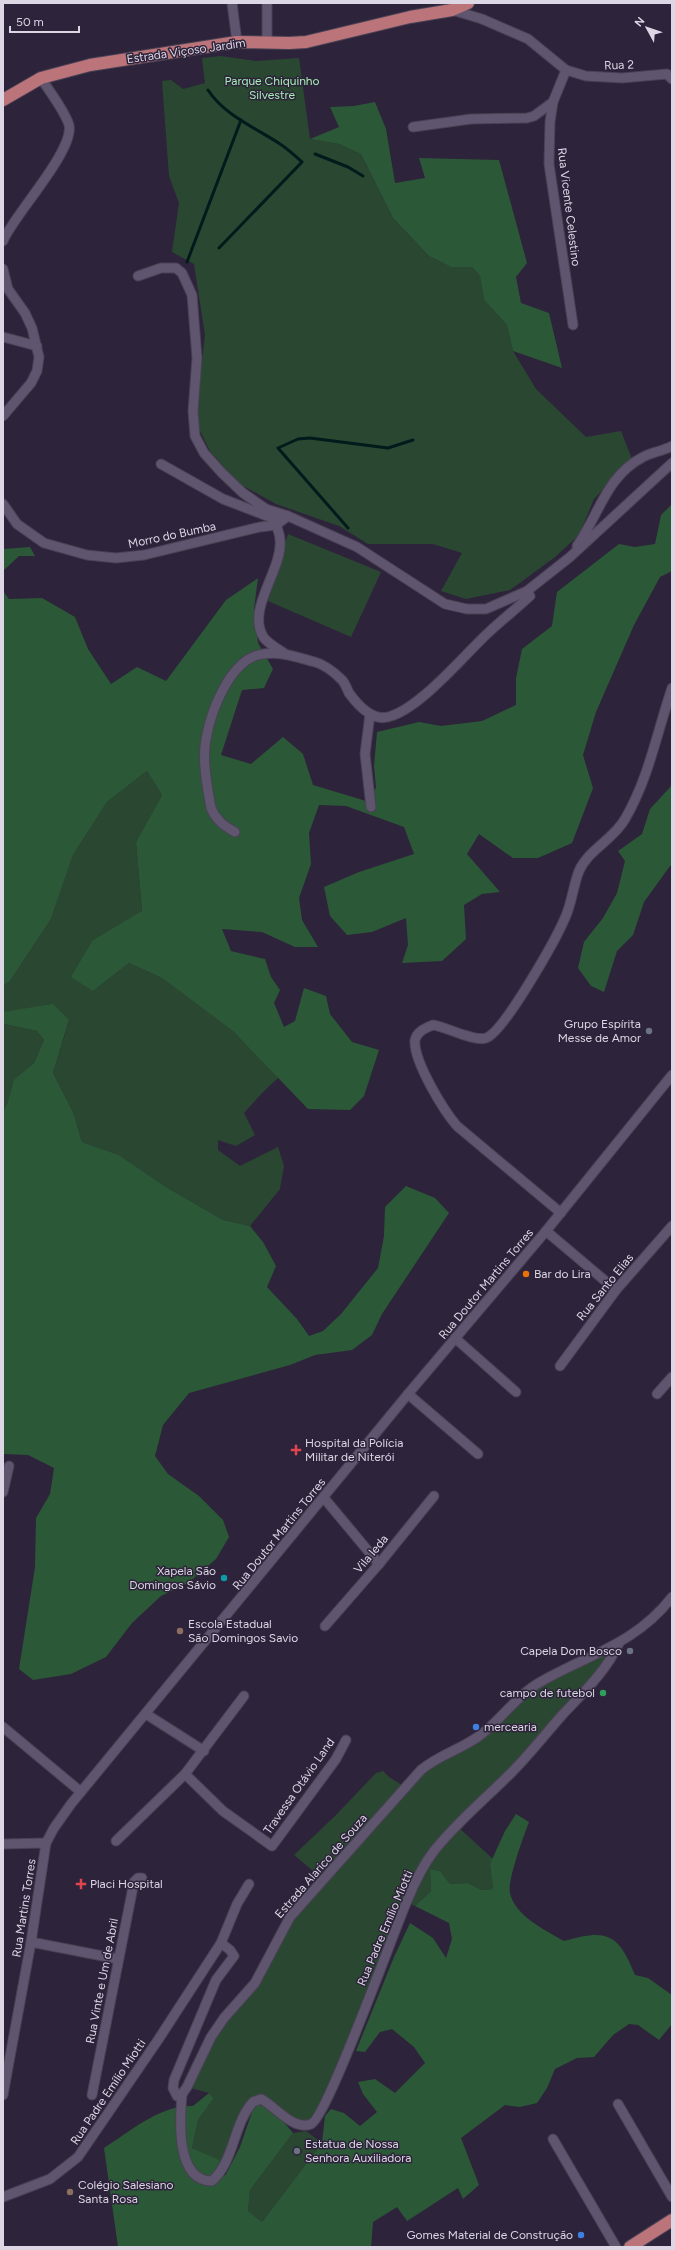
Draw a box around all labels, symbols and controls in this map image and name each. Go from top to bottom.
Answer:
scale bar [10,8,79,34]
north arrow [627,8,667,48]
text: N [632,14,647,29]
text: 50 m [16,15,44,29]
street label: Estrada Viçoso Jardim [126,36,246,66]
street label: Rua 2 [604,57,634,73]
park label: Parque Chiquinho Silvestre [224,74,320,102]
street label: Rua Vicente Celestino [555,147,583,267]
street label: Morro do Bumba [127,519,217,551]
place label: Grupo Espírita Messe de Amor [558,1017,641,1045]
marker: Grupo Espírita Messe de Amor [644,1026,654,1036]
street label: Rua Doutor Martins Torres [436,1226,537,1342]
street label: Rua Santo Elias [574,1250,637,1323]
place label: Bar do Lira [534,1267,591,1281]
marker: Bar do Lira [521,1269,531,1279]
place label: Hospital da Polícia Militar de Niterói [305,1436,403,1464]
marker: Hospital da Polícia Militar de Niterói [290,1444,302,1456]
street label: Rua Doutor Martins Torres [230,1475,329,1593]
street label: Vila Ieda [351,1532,391,1576]
place label: Xapela São Domingos Sávio [129,1564,216,1592]
marker: Xapela São Domingos Sávio [219,1573,229,1583]
place label: Escola Estadual São Domingos Savio [188,1617,298,1645]
marker: Escola Estadual São Domingos Savio [175,1626,185,1636]
place label: Capela Dom Bosco [520,1644,622,1658]
marker: Capela Dom Bosco [625,1646,635,1656]
place label: campo de futebol [500,1686,595,1700]
marker: campo de futebol [598,1688,608,1698]
place label: mercearia [484,1720,537,1734]
marker: mercearia [471,1722,481,1732]
street label: Travessa Otávio Land [261,1735,337,1837]
street label: Estrada Alarico de Souza [272,1811,370,1921]
street label: Rua Martins Torres [9,1857,39,1958]
street label: Rua Padre Emílio Miotti [354,1868,416,1988]
place label: Placi Hospital [90,1877,163,1891]
marker: Placi Hospital [75,1878,87,1890]
street label: Rua Vinte e Um de Abril [83,1917,121,2045]
street label: Rua Padre Emílio Miotti [68,2037,148,2147]
place label: Estatua de Nossa Senhora Auxiliadora [305,2137,411,2165]
marker: Estatua de Nossa Senhora Auxiliadora [292,2146,302,2156]
place label: Colégio Salesiano Santa Rosa [78,2178,173,2206]
marker: Colégio Salesiano Santa Rosa [65,2187,75,2197]
place label: Gomes Material de Construção [406,2228,573,2242]
marker: Gomes Material de Construção [576,2230,586,2240]

